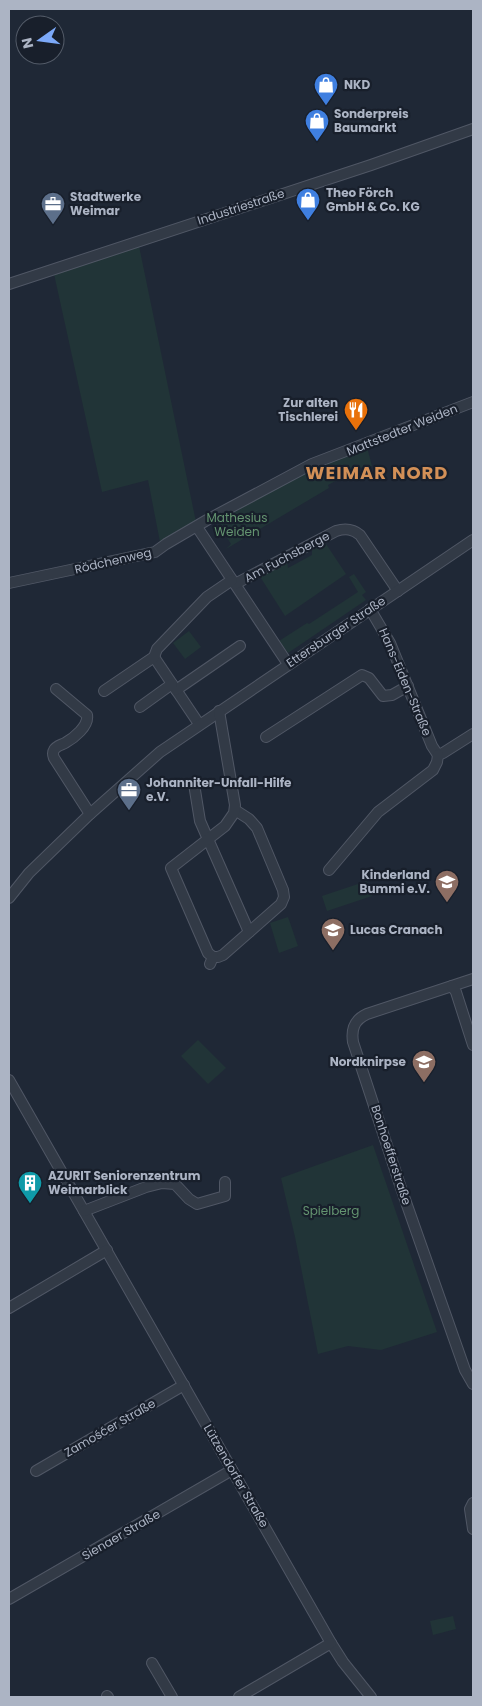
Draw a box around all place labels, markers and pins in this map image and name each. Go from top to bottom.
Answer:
shop icon: NKD [313,72,339,106]
place label: NKD [344,76,370,93]
place label: Sonderpreis Baumarkt [334,105,409,136]
shop icon: Sonderpreis Baumarkt [304,108,330,142]
place label: Theo Förch GmbH & Co. KG [326,184,420,215]
shop icon: Theo Förch GmbH & Co. KG [295,187,321,221]
place label: Stadtwerke Weimar [70,188,142,219]
office icon: Stadtwerke Weimar [40,191,66,225]
place label: Zur alten Tischlerei [278,394,338,425]
restaurant icon: Zur alten Tischlerei [343,397,369,431]
place label: Johanniter-Unfall-Hilfe e.V. [146,774,292,805]
office icon: Johanniter-Unfall-Hilfe e.V. [116,777,142,811]
place label: Kinderland Bummi e.V. [360,866,430,897]
school or university icon: Kinderland Bummi e.V. [434,869,460,903]
school or university icon: Lucas Cranach [320,917,346,951]
place label: Lucas Cranach [350,921,442,938]
school or university icon: Nordknirpse [411,1049,437,1083]
place label: Nordknirpse [330,1053,407,1070]
place label: AZURIT Seniorenzentrum Weimarblick [48,1167,201,1198]
building icon: AZURIT Seniorenzentrum Weimarblick [17,1170,43,1204]

